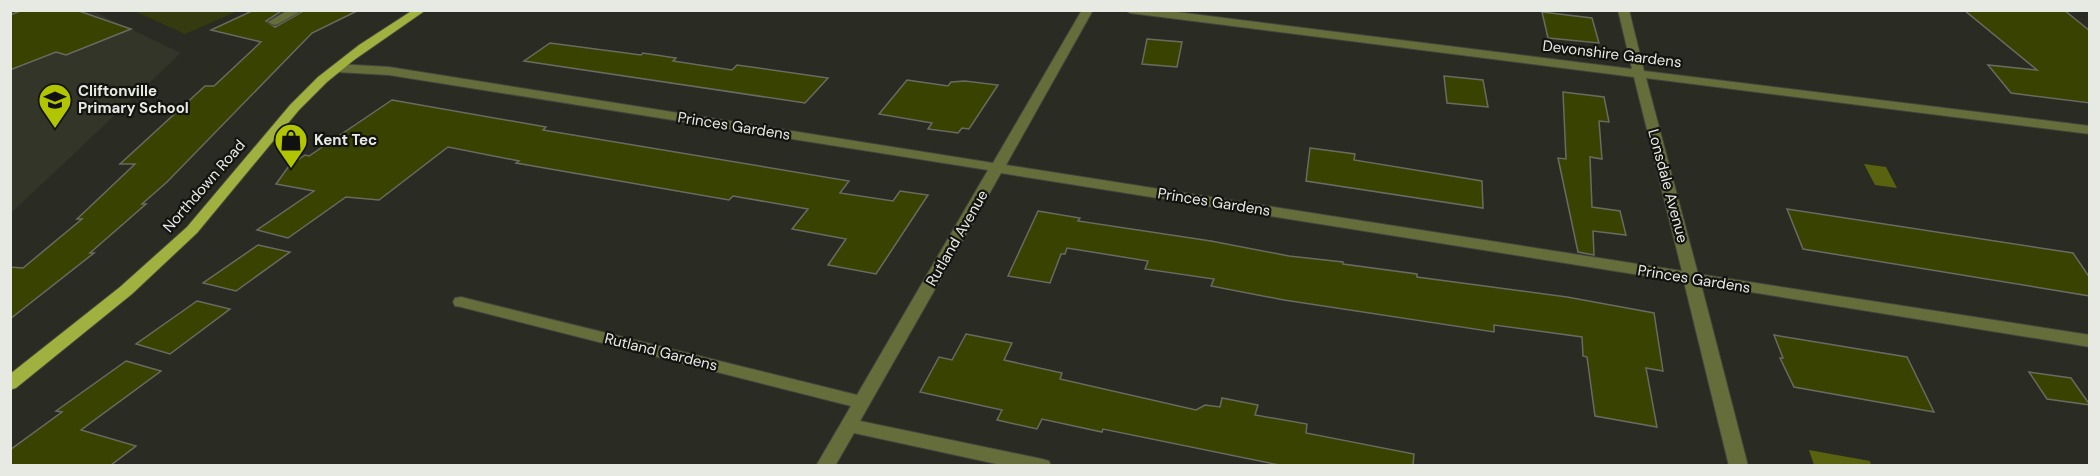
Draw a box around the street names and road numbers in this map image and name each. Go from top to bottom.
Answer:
street label: Devonshire Gardens [1541,36,1683,72]
street label: Princes Gardens [676,107,792,145]
street label: Lonsdale Avenue [1643,127,1693,245]
street label: Northdown Road [158,136,250,236]
street label: Princes Gardens [1156,183,1272,221]
street label: Rutland Avenue [921,186,993,290]
street label: Princes Gardens [1636,260,1752,298]
street label: Rutland Gardens [602,328,720,376]

